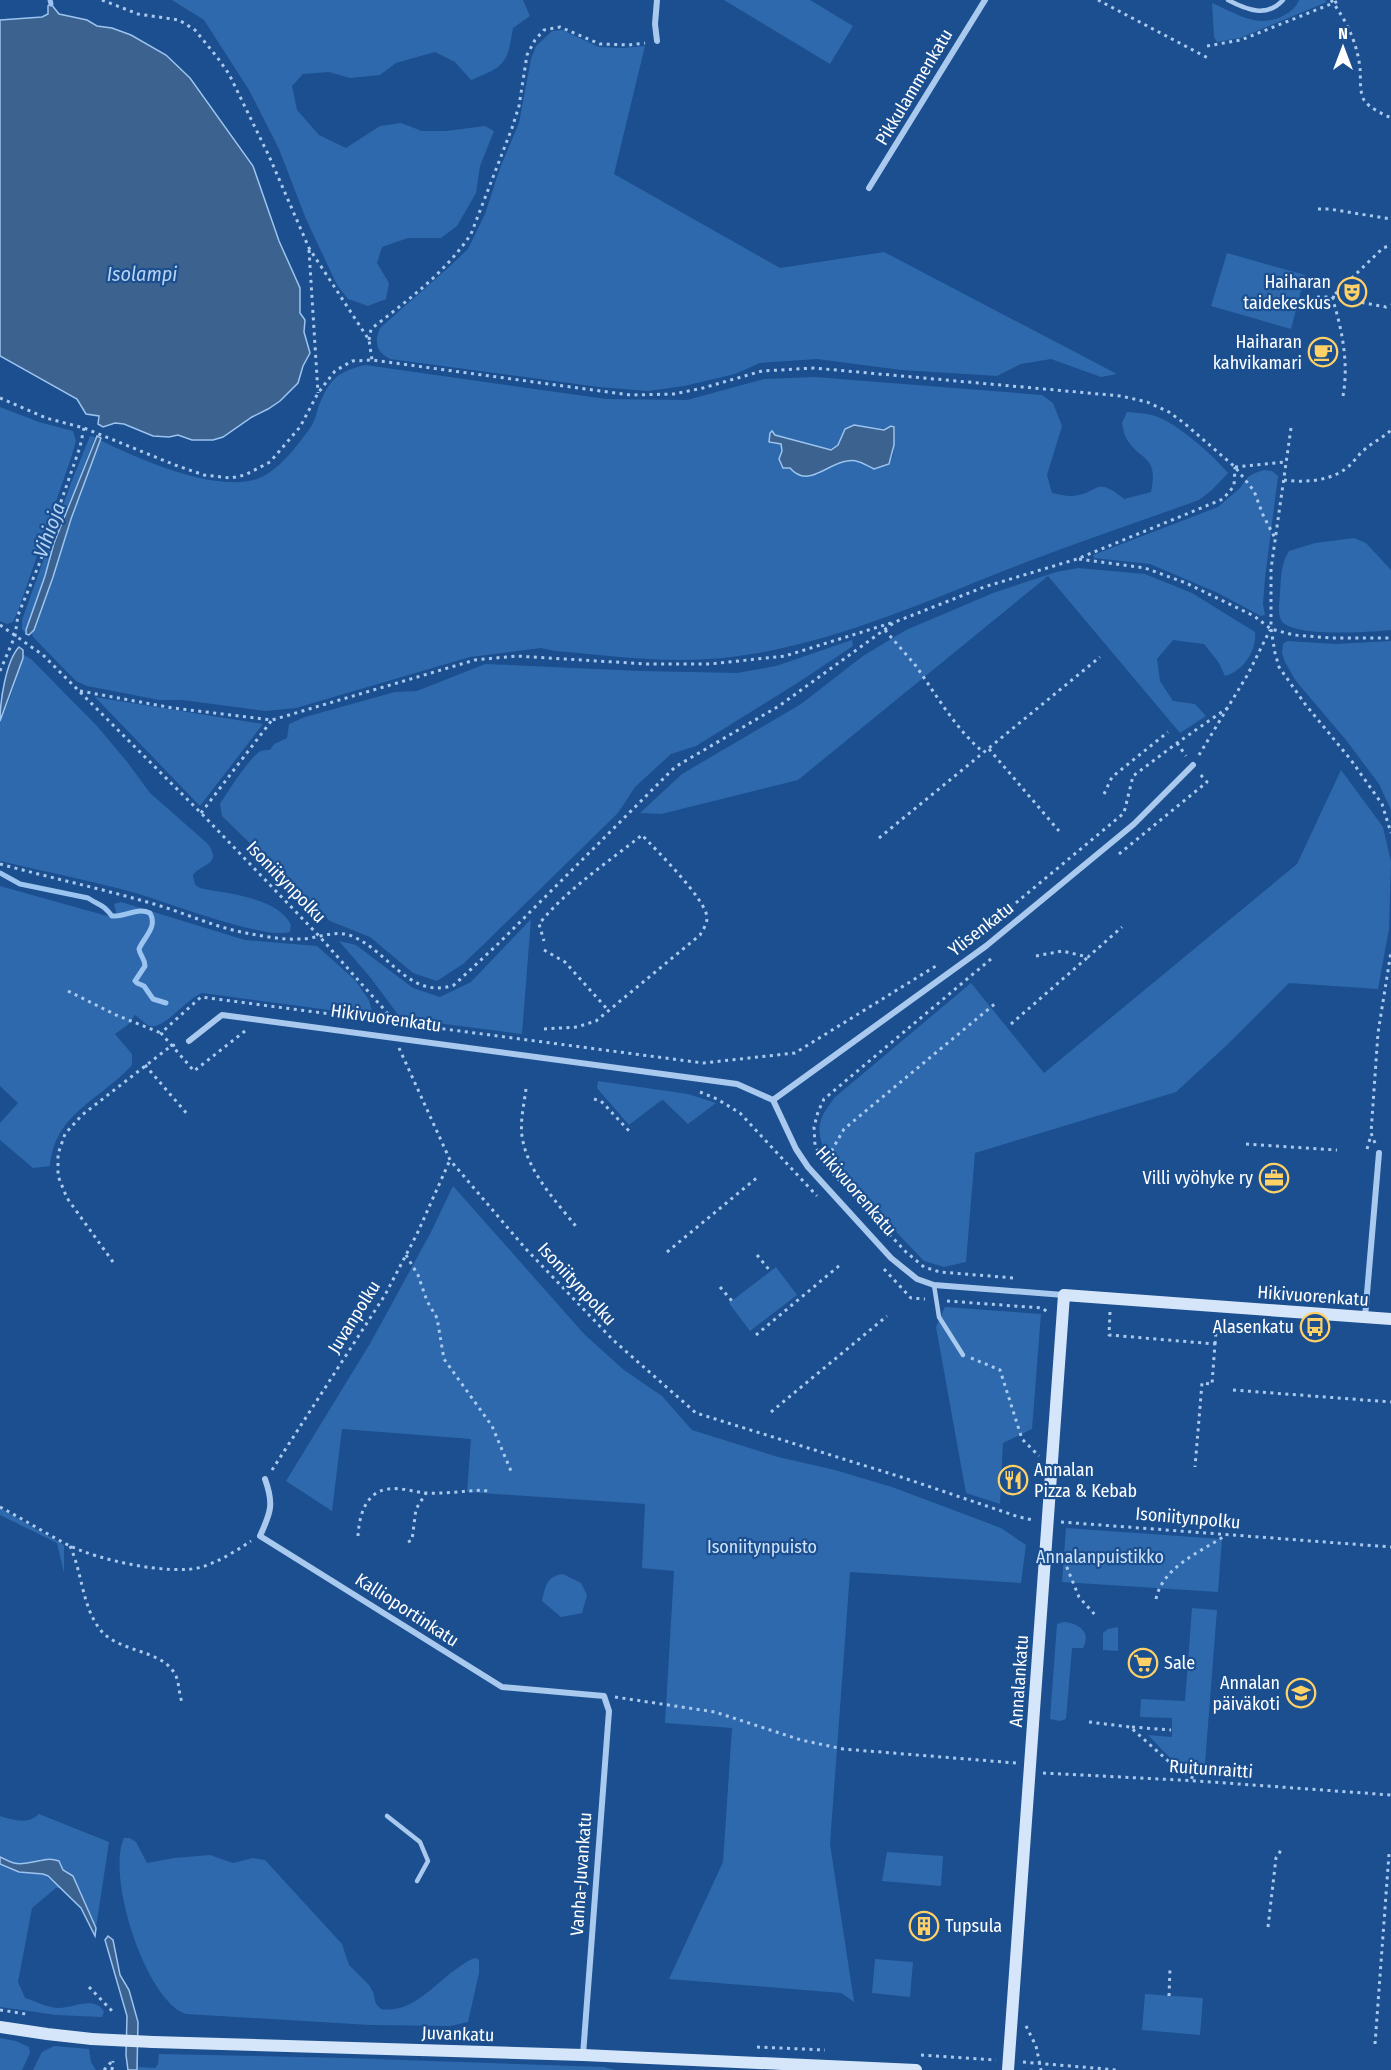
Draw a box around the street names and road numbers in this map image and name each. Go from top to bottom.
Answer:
street label: Pikkulammenkatu [871,25,957,149]
street label: Isoniitynpolku [242,837,330,927]
street label: Ylisenkatu [944,897,1018,961]
street label: Hikivuorenkatu [329,999,443,1037]
street label: Hikivuorenkatu [811,1142,901,1240]
street label: Isoniitynpolku [533,1238,621,1330]
street label: Juvanpolku [323,1276,385,1358]
street label: Hikivuorenkatu [1257,1281,1369,1311]
street label: Isoniitynpolku [1135,1502,1241,1534]
street label: Kallioportinkatu [351,1568,463,1652]
street label: Annalankatu [1005,1634,1033,1728]
street label: Ruitunraitti [1168,1755,1254,1783]
street label: Vanha-Juvankatu [566,1811,596,1937]
street label: Juvankatu [421,2022,495,2046]

